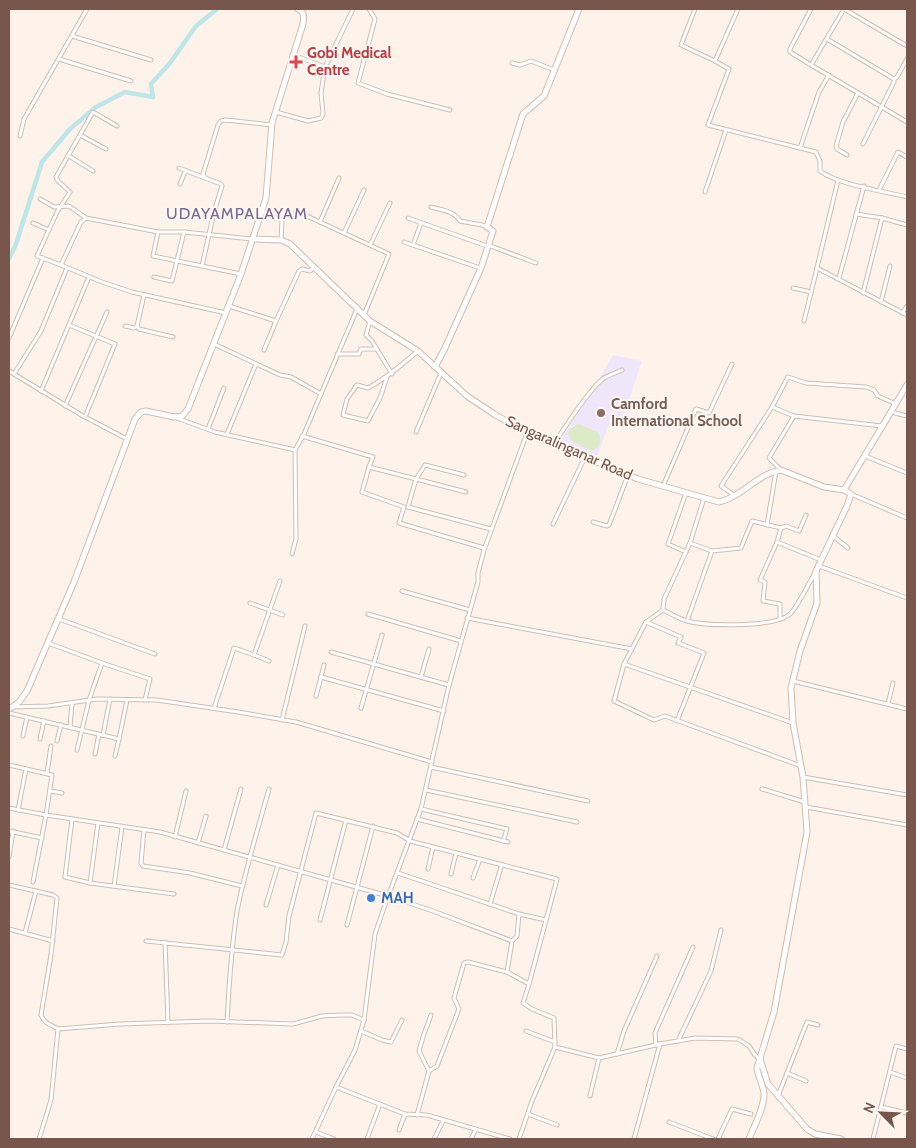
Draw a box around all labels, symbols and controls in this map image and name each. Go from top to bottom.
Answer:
place label: Gobi Medical Centre [307,44,391,79]
marker: Gobi Medical Centre [289,55,303,69]
district label: UDAYAMPALAYAM [166,204,308,223]
place label: Camford International School [611,395,742,430]
marker: Camford International School [595,407,607,419]
street label: Sangaralinganar Road [503,412,635,484]
place label: MAH [381,889,414,907]
marker: MAH [365,892,377,904]
north arrow [856,1088,906,1138]
text: N [859,1100,879,1116]

